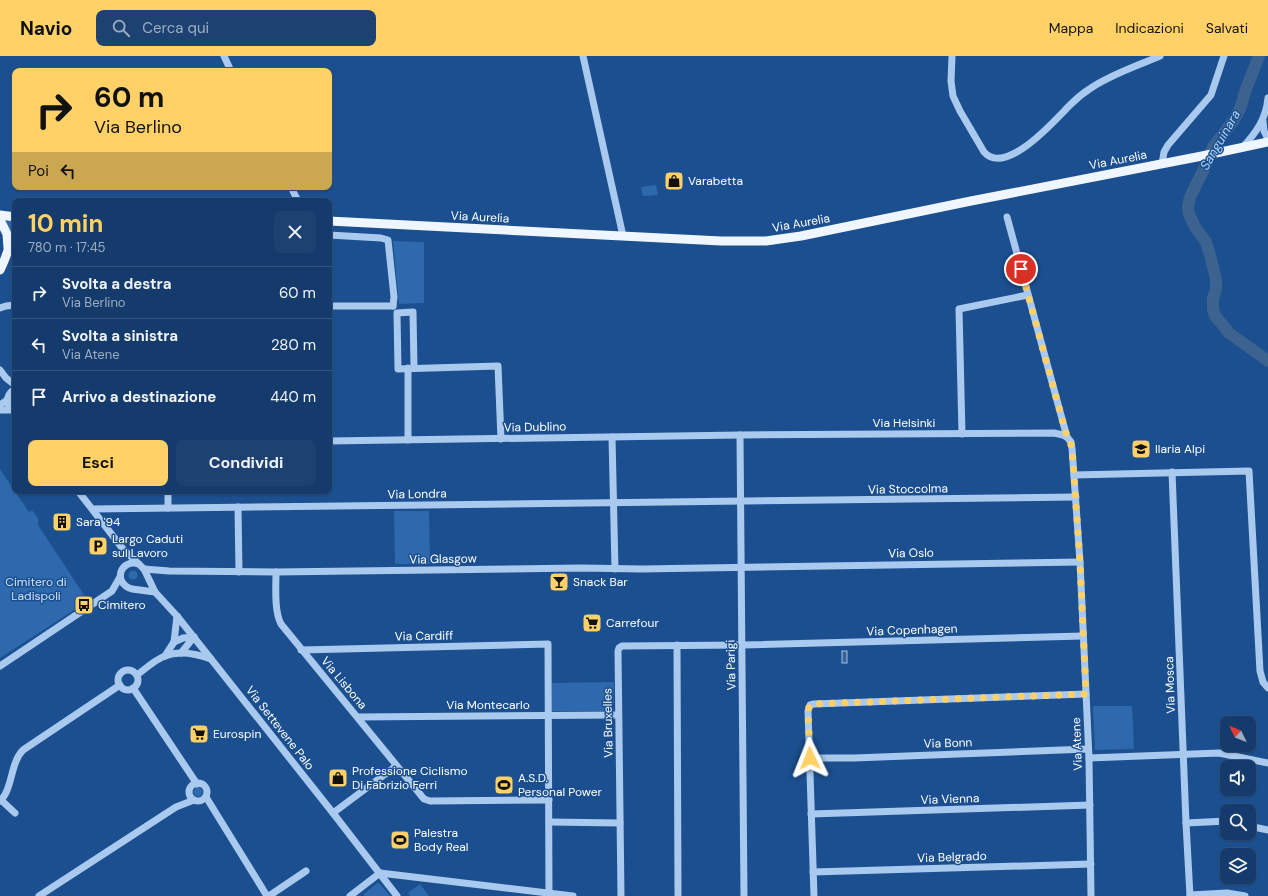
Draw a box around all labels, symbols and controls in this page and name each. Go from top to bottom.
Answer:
search box [96,10,376,46]
text: Navio [20,16,72,41]
icon: search [110,17,132,39]
text: Cerca qui [142,18,209,38]
text: Mappa [1049,19,1093,37]
text: Indicazioni [1115,19,1184,37]
text: Salvati [1206,19,1248,37]
text: 60 m [94,79,164,116]
icon: right [28,84,80,136]
water label: Sanguinara [1196,107,1244,173]
text: Via Berlino [94,115,182,139]
street label: Via Aurelia [1088,147,1148,173]
icon: left [57,160,79,182]
text: Poi [28,161,49,181]
shop icon: Varabetta [663,170,685,192]
place label: Varabetta [688,173,743,189]
street label: Via Aurelia [450,207,510,227]
text: 10 min [28,208,103,239]
street label: Via Aurelia [771,210,831,236]
button: close [274,211,316,253]
text: 780 m · 17:45 [28,239,106,256]
pin [1004,252,1038,286]
icon: arrive [1010,258,1032,280]
text: Svolta a destra [62,274,172,294]
icon: right [28,282,50,304]
text: 60 m [279,283,316,303]
text: Via Berlino [62,294,126,311]
text: Svolta a sinistra [62,326,178,346]
icon: left [28,334,50,356]
text: 280 m [271,335,316,355]
text: Via Atene [62,346,120,363]
icon: arrive [28,386,50,408]
text: Arrivo a destinazione [62,387,216,407]
text: 440 m [270,387,316,407]
street label: Via Helsinki [872,415,936,431]
street label: Via Dublino [503,418,567,436]
school or university icon: Ilaria Alpi [1130,438,1152,460]
button: Esci [28,440,168,486]
button: Condividi [176,440,316,486]
place label: Ilaria Alpi [1155,441,1205,457]
street label: Via Stoccolma [868,480,948,498]
street label: Via Londra [387,485,447,503]
building icon: Sara '94 [51,511,73,533]
place label: Sara '94 [76,514,120,530]
place label: Largo Caduti sul Lavoro [112,531,183,561]
parking icon: Largo Caduti sul Lavoro [87,535,109,557]
street label: Via Oslo [888,545,934,561]
street label: Via Glasgow [409,550,477,568]
bar icon: Snack Bar [548,571,570,593]
park label: Cimitero di Ladispoli [5,574,67,604]
place label: Snack Bar [573,574,628,590]
bus stop icon: Cimitero [73,594,95,616]
place label: Cimitero [98,597,146,613]
supermarket icon: Carrefour [581,612,603,634]
place label: Carrefour [606,615,659,631]
street label: Via Copenhagen [866,620,958,640]
street label: Via Cardiff [395,627,453,645]
street label: Via Parigi [723,639,739,691]
street label: Via Lisbona [317,653,371,713]
street label: Via Mosca [1161,656,1179,714]
street label: Via Settevene Palo [242,683,318,773]
street label: Via Bruxelles [599,688,617,758]
street label: Via Montecarlo [446,697,530,713]
north arrow [1220,716,1256,752]
map controls [1220,716,1256,884]
street label: Via Atene [1068,717,1086,771]
supermarket icon: Eurospin [188,723,210,745]
place label: Eurospin [213,726,261,742]
street label: Via Bonn [923,734,973,752]
position arrow [789,737,831,779]
button: sound [1220,760,1256,796]
place label: Professione Ciclismo Di Fabrizio Ferri [352,763,468,793]
shop icon: Professione Ciclismo Di Fabrizio Ferri [327,767,349,789]
place label: A.S.D. Personal Power [518,770,603,800]
sports icon: A.S.D. Personal Power [493,774,515,796]
street label: Via Vienna [920,790,980,808]
button: search [1220,804,1256,840]
place label: Palestra Body Real [414,825,469,855]
sports icon: Palestra Body Real [389,829,411,851]
street label: Via Belgrado [917,848,987,866]
button: layers [1220,848,1256,884]

